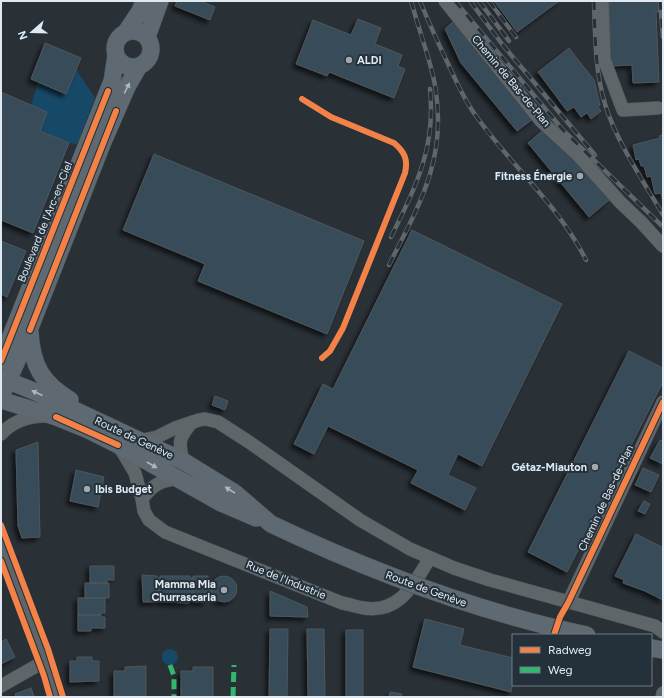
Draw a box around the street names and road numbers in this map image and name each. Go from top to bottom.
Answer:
street label: Chemin de Bas-de-Plan [469,33,553,129]
street label: Boulevard de l'Arc-en-Ciel [15,160,75,284]
street label: Route de Genève [93,414,175,462]
street label: Chemin de Bas-de-Plan [576,443,636,553]
street label: Rue de l'Industrie [244,558,328,602]
street label: Route de Genève [384,568,468,610]

